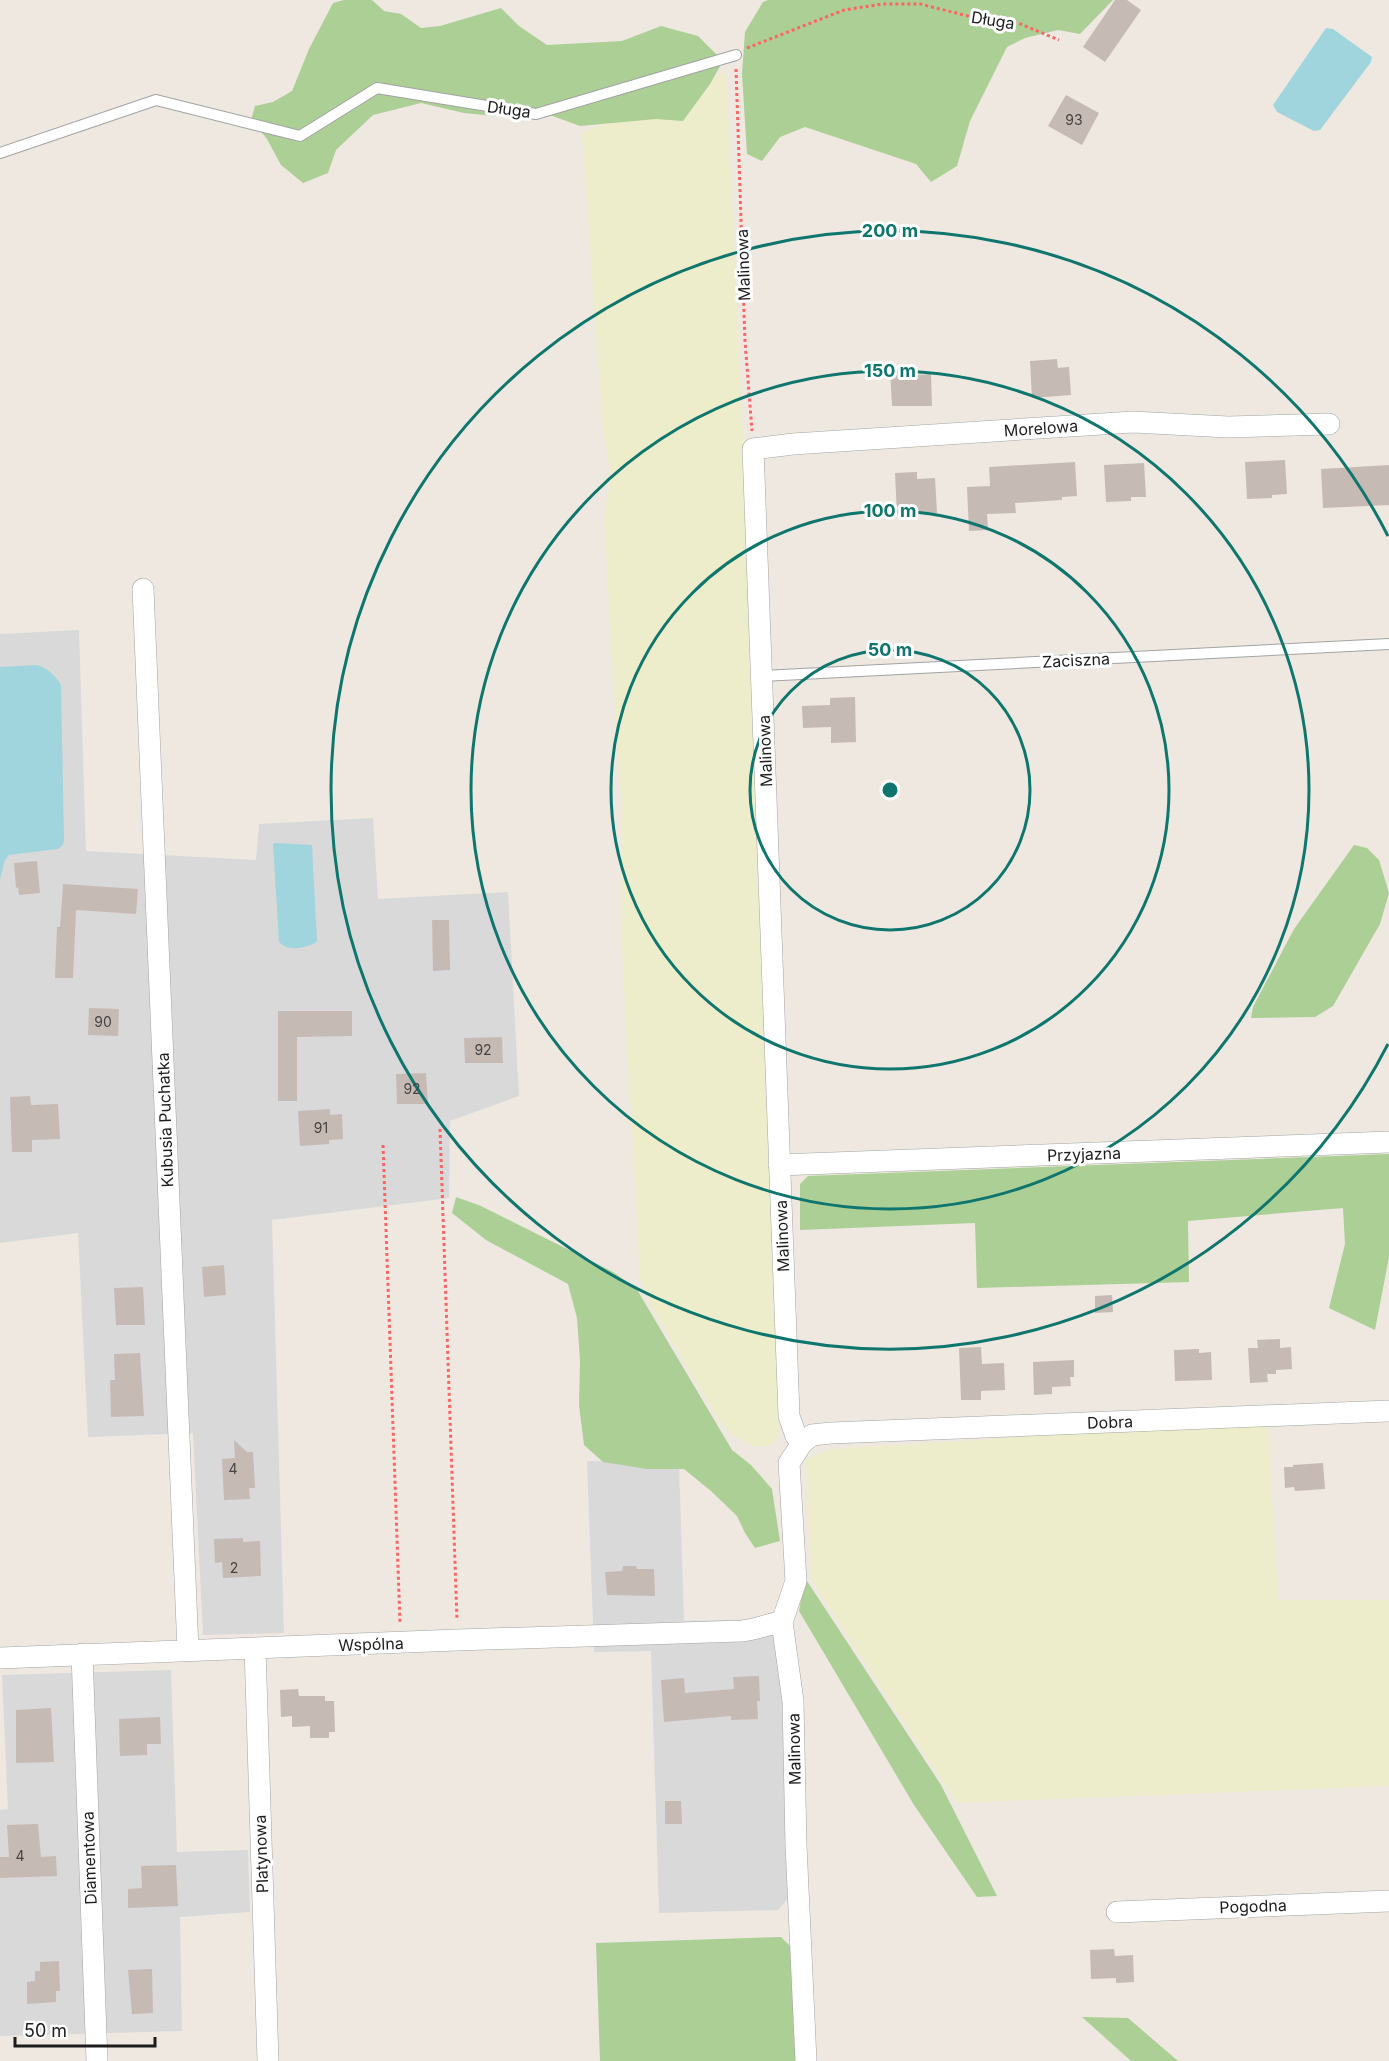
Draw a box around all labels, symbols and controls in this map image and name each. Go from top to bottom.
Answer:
street label: Długa [970,7,1016,33]
street label: Długa [486,96,532,122]
house number: 93 [1065,111,1083,128]
text: 200 m [862,220,918,241]
street label: Malinowa [732,229,754,301]
text: 150 m [864,360,916,381]
street label: Morelowa [1003,415,1079,441]
text: 100 m [864,500,916,521]
text: 50 m [868,639,912,660]
street label: Zaciszna [1042,648,1110,672]
street label: Malinowa [754,715,776,787]
centre of rings [880,780,900,800]
house number: 90 [94,1013,112,1030]
house number: 92 [474,1041,492,1058]
street label: Kubusia Puchatka [153,1052,177,1188]
house number: 92 [403,1080,421,1097]
house number: 91 [314,1119,328,1136]
street label: Przyjazna [1047,1143,1121,1165]
street label: Malinowa [771,1200,793,1272]
street label: Dobra [1087,1411,1133,1433]
house number: 4 [228,1460,238,1477]
house number: 2 [230,1559,238,1576]
street label: Wspólna [338,1633,404,1655]
street label: Malinowa [783,1713,805,1785]
street label: Diamentowa [77,1811,101,1905]
street label: Platynowa [250,1814,272,1894]
house number: 4 [15,1847,25,1864]
street label: Pogodna [1219,1895,1287,1917]
scale bar [15,2010,154,2048]
text: 50 m [24,2020,67,2041]

